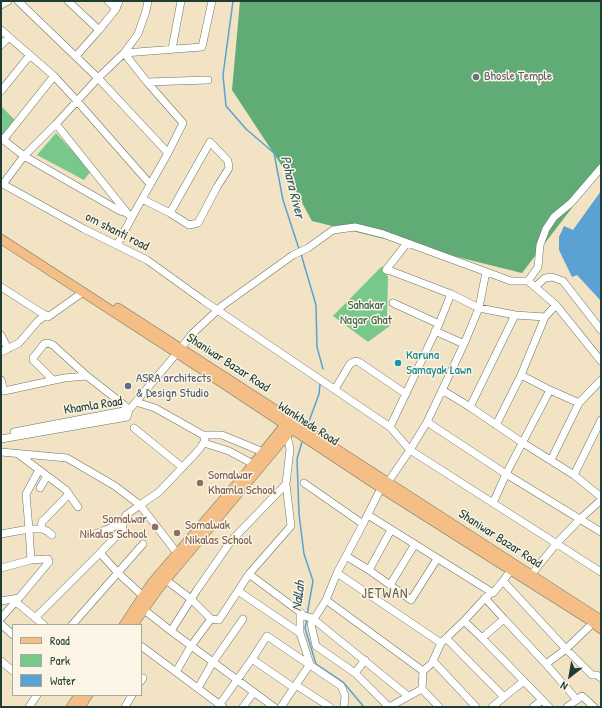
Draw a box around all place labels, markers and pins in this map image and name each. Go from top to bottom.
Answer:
place label: Bhosle Temple [484,69,552,85]
marker: Bhosle Temple [471,72,481,82]
place label: Karuna Samayak Lawn [406,348,472,379]
marker: Karuna Samayak Lawn [393,358,403,368]
place label: ASRA architects & Design Studio [136,371,211,402]
marker: ASRA architects & Design Studio [123,381,133,391]
place label: Somalwar Khamla School [208,468,276,499]
marker: Somalwar Khamla School [195,478,205,488]
place label: Somalwar Nikalas School [80,512,147,543]
place label: Somalwak Nikalas School [185,518,252,549]
marker: Somalwar Nikalas School [150,522,160,532]
marker: Somalwak Nikalas School [172,528,182,538]

